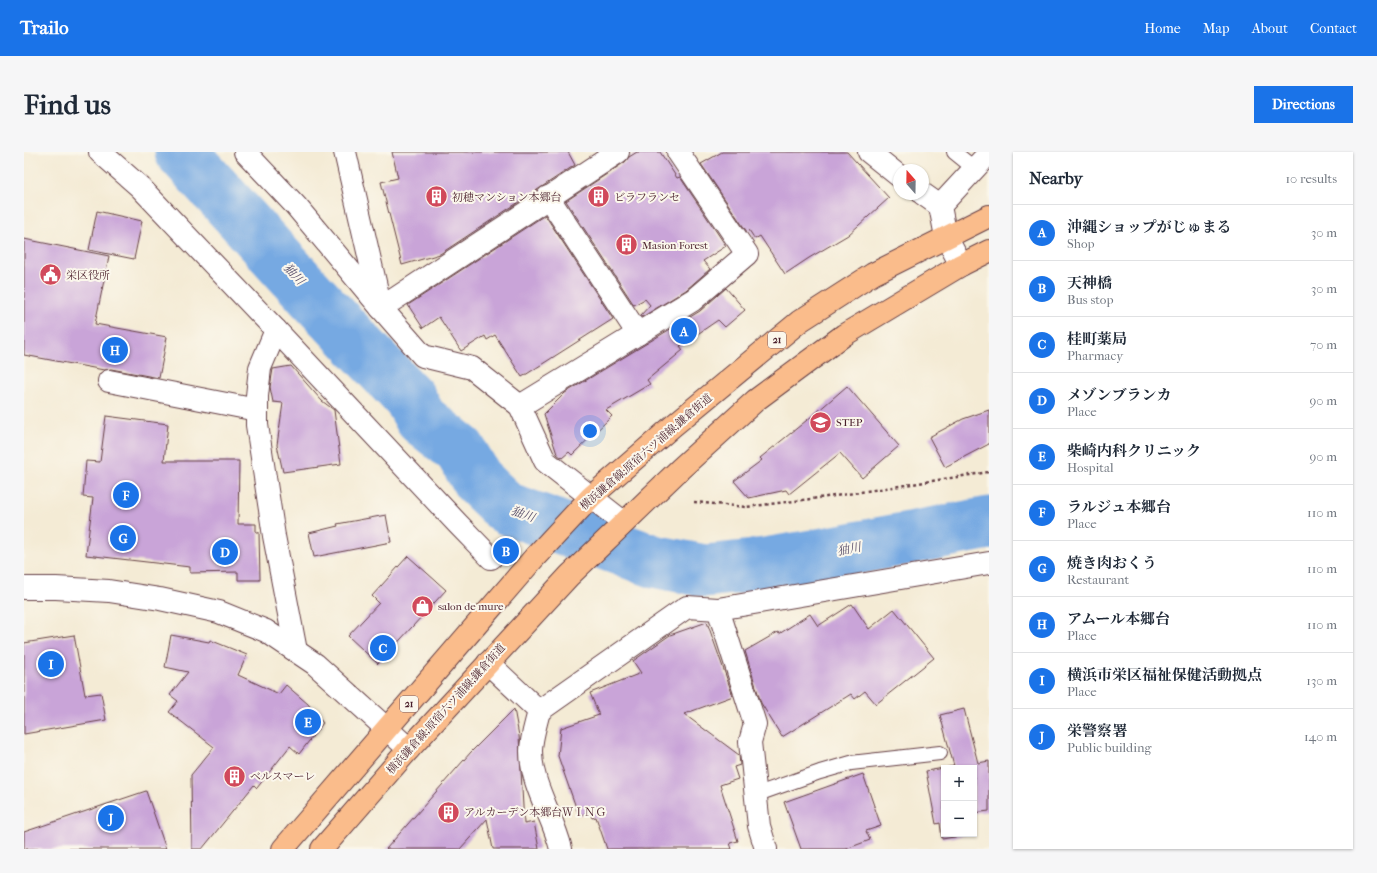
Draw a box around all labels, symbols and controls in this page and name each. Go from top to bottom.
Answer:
text: Trailo [20,17,69,39]
text: Home [1144,20,1181,37]
text: Map [1203,20,1230,37]
text: About [1252,20,1288,37]
text: Contact [1310,20,1357,37]
button: Directions [1254,86,1353,123]
text: Find us [24,88,111,121]
north arrow [893,164,929,200]
text: Nearby [1029,168,1083,188]
text: 10 results [1285,171,1337,186]
building icon: 初穂マンション本郷台 [424,184,450,210]
building icon: ビラフランセ [585,184,611,210]
place label: 初穂マンション本郷台 [452,191,562,204]
place label: ビラフランセ [614,191,680,204]
text: 沖縄ショップがじゅまる [1067,218,1232,236]
text: A [1038,225,1046,240]
text: 30 m [1311,225,1337,240]
building icon: Masion Forest [614,232,640,258]
text: Shop [1067,236,1095,251]
place label: Masion Forest [642,239,708,252]
water label: 㹨川 [281,260,309,289]
public building icon: 栄区役所 [37,262,63,288]
place label: 栄区役所 [66,269,110,282]
text: 天神橋 [1067,274,1112,292]
text: B [1038,281,1046,296]
text: 30 m [1311,281,1337,296]
text: Bus stop [1067,292,1113,307]
pin: A [671,316,697,346]
text: 桂町薬局 [1067,330,1127,348]
road number: 21 [768,332,786,348]
pin: H [102,335,128,365]
text: C [1038,337,1046,352]
text: 70 m [1310,337,1337,352]
text: Pharmacy [1067,348,1123,363]
text: メゾンブランカ [1067,386,1172,404]
street label: 横浜鎌倉線;原宿六ツ浦線;鎌倉街道 [577,391,715,513]
text: D [1037,393,1047,408]
text: 90 m [1309,393,1337,408]
text: Place [1067,404,1097,419]
school or university icon: STEP [808,409,834,435]
place label: STEP [836,416,863,429]
your location [580,421,600,441]
text: 柴崎内科クリニック [1067,442,1201,460]
text: E [1038,449,1046,464]
text: 90 m [1309,449,1337,464]
text: Hospital [1067,460,1114,475]
pin: F [113,480,139,510]
text: ラルジュ本郷台 [1067,498,1171,516]
water label: 㹨川 [509,503,539,525]
text: F [1039,505,1045,520]
text: 110 m [1307,505,1337,520]
text: Place [1067,516,1097,531]
pin: G [110,523,136,553]
pin: B [493,536,519,566]
pin: D [212,537,238,567]
water label: 㹨川 [836,539,864,558]
text: 焼き肉おくう [1067,554,1157,572]
text: G [1037,561,1047,576]
text: 110 m [1307,561,1337,576]
text: Restaurant [1067,572,1129,587]
shop icon: salon de mure [409,593,435,619]
place label: salon de mure [438,600,504,613]
text: アムール本郷台 [1067,610,1170,628]
text: H [1037,617,1047,632]
text: 110 m [1307,617,1337,632]
text: Place [1067,628,1097,643]
pin: C [370,633,396,663]
street label: 横浜鎌倉線;原宿六ツ浦線;鎌倉街道 [384,641,508,777]
pin: I [38,649,64,679]
text: 横浜市栄区福祉保健活動拠点 [1067,666,1262,684]
text: I [1039,673,1045,688]
text: 130 m [1306,673,1337,688]
text: Place [1067,684,1097,699]
road number: 21 [400,696,418,712]
pin: E [295,707,321,737]
text: 栄警察署 [1067,722,1127,740]
text: J [1040,729,1044,744]
text: 140 m [1304,729,1337,744]
text: Public building [1067,740,1152,755]
building icon: ベルスマーレ [222,763,248,789]
map controls [941,765,977,837]
button: + [941,765,977,801]
place label: ベルスマーレ [250,770,315,783]
building icon: アルカーデン本郷台ＷＩＮＧ [435,799,461,825]
button: − [941,801,977,837]
pin: J [98,803,124,833]
place label: アルカーデン本郷台ＷＩＮＧ [464,806,606,819]

